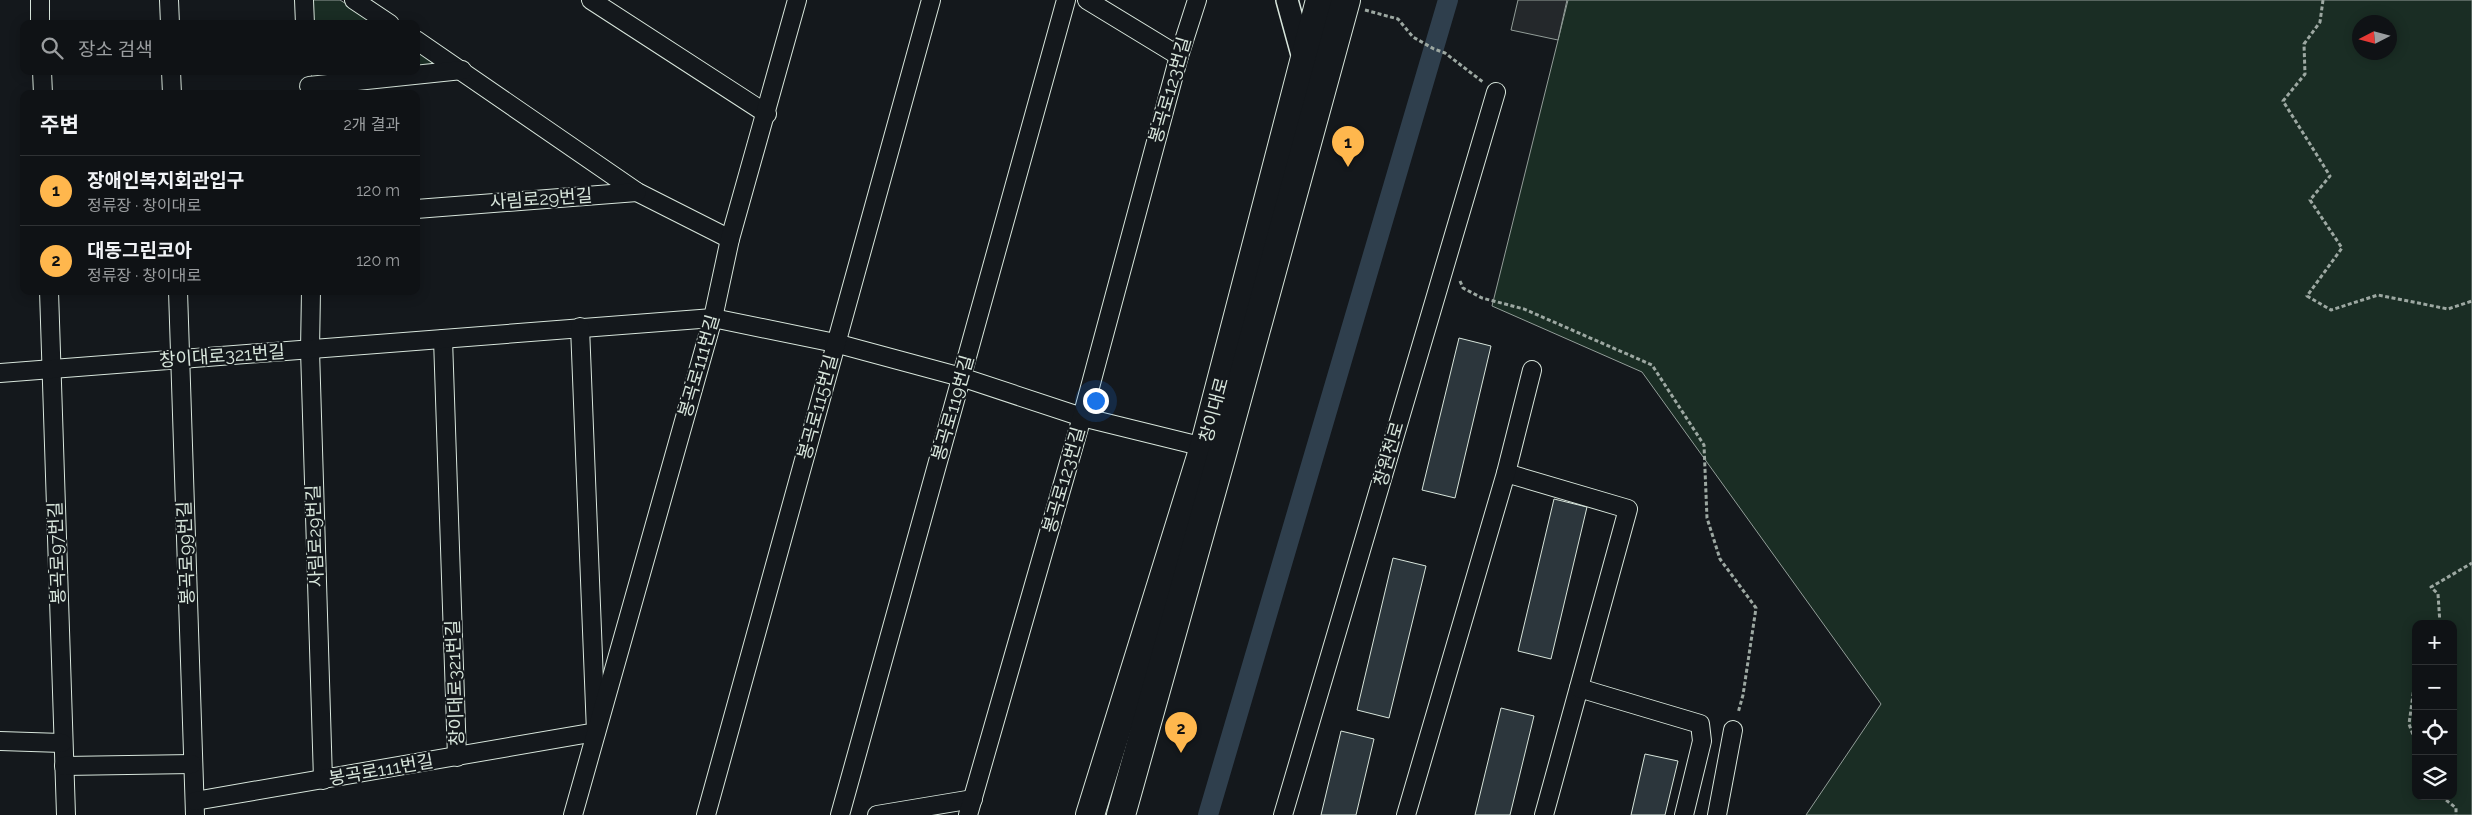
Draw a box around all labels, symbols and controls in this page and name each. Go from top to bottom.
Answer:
north arrow [2352,15,2397,60]
search box [20,20,420,75]
icon: search [38,34,66,62]
street label: 봉곡로123번길 [1144,34,1195,145]
text: 장소 검색 [78,38,153,60]
text: 주변 [40,112,79,137]
text: 2개 결과 [343,115,400,134]
pin: 1 [1332,126,1364,167]
text: 장애인복지회관입구 [87,169,244,191]
text: 1 [52,181,60,200]
text: 120 m [356,181,400,200]
street label: 사림로29번길 [489,184,593,213]
text: 정류장 · 창이대로 [87,196,201,215]
text: 대동그린코아 [87,239,192,261]
text: 2 [51,251,61,270]
text: 120 m [356,251,400,270]
text: 정류장 · 창이대로 [87,266,201,285]
street label: 봉곡로111번길 [674,312,723,420]
street label: 창이대로321번길 [158,341,286,370]
street label: 봉곡로115번길 [793,352,842,462]
street label: 봉곡로119번길 [927,353,978,463]
street label: 창이대로 [1195,375,1232,445]
your location [1083,388,1109,414]
street label: 창원천로 [1369,419,1408,489]
street label: 봉곡로123번길 [1038,424,1089,535]
street label: 사림로29번길 [302,484,327,588]
street label: 봉곡로97번길 [44,501,69,605]
street label: 봉곡로99번길 [173,501,198,605]
street label: 창이대로321번길 [442,620,467,746]
map controls [2412,620,2457,800]
button: + [2412,620,2457,665]
button: − [2412,665,2457,710]
button: locate [2412,710,2457,755]
pin: 2 [1165,712,1197,753]
street label: 봉곡로111번길 [327,750,435,789]
button: layers [2412,755,2457,800]

